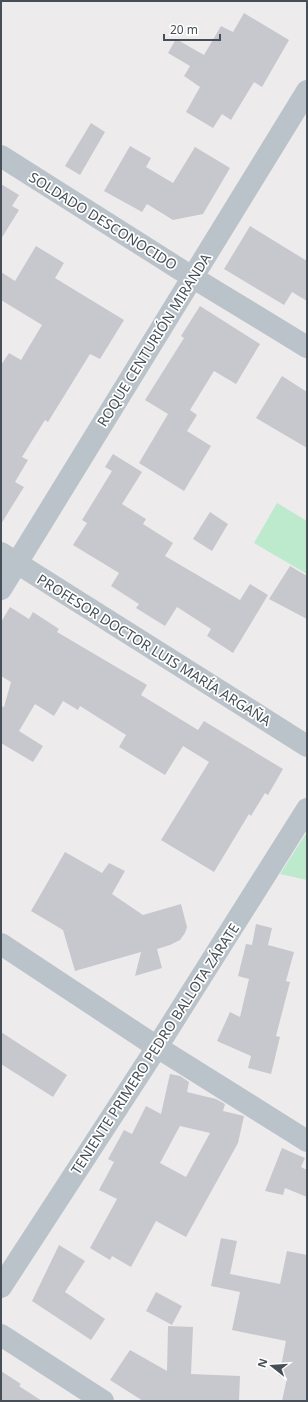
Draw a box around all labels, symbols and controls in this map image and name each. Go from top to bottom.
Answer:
scale bar [164,16,220,42]
text: 20 m [170,21,198,38]
street label: SOLDADO DESCONOCIDO [26,167,181,274]
street label: ROQUE CENTURIÓN MIRANDA [92,250,215,430]
street label: PROFESOR DOCTOR LUIS MARÍA ARGAÑA [34,569,275,730]
street label: TENIENTE PRIMERO PEDRO BALLOTA ZÁRATE [66,920,243,1178]
north arrow [252,1346,292,1386]
text: N [253,1356,270,1369]

